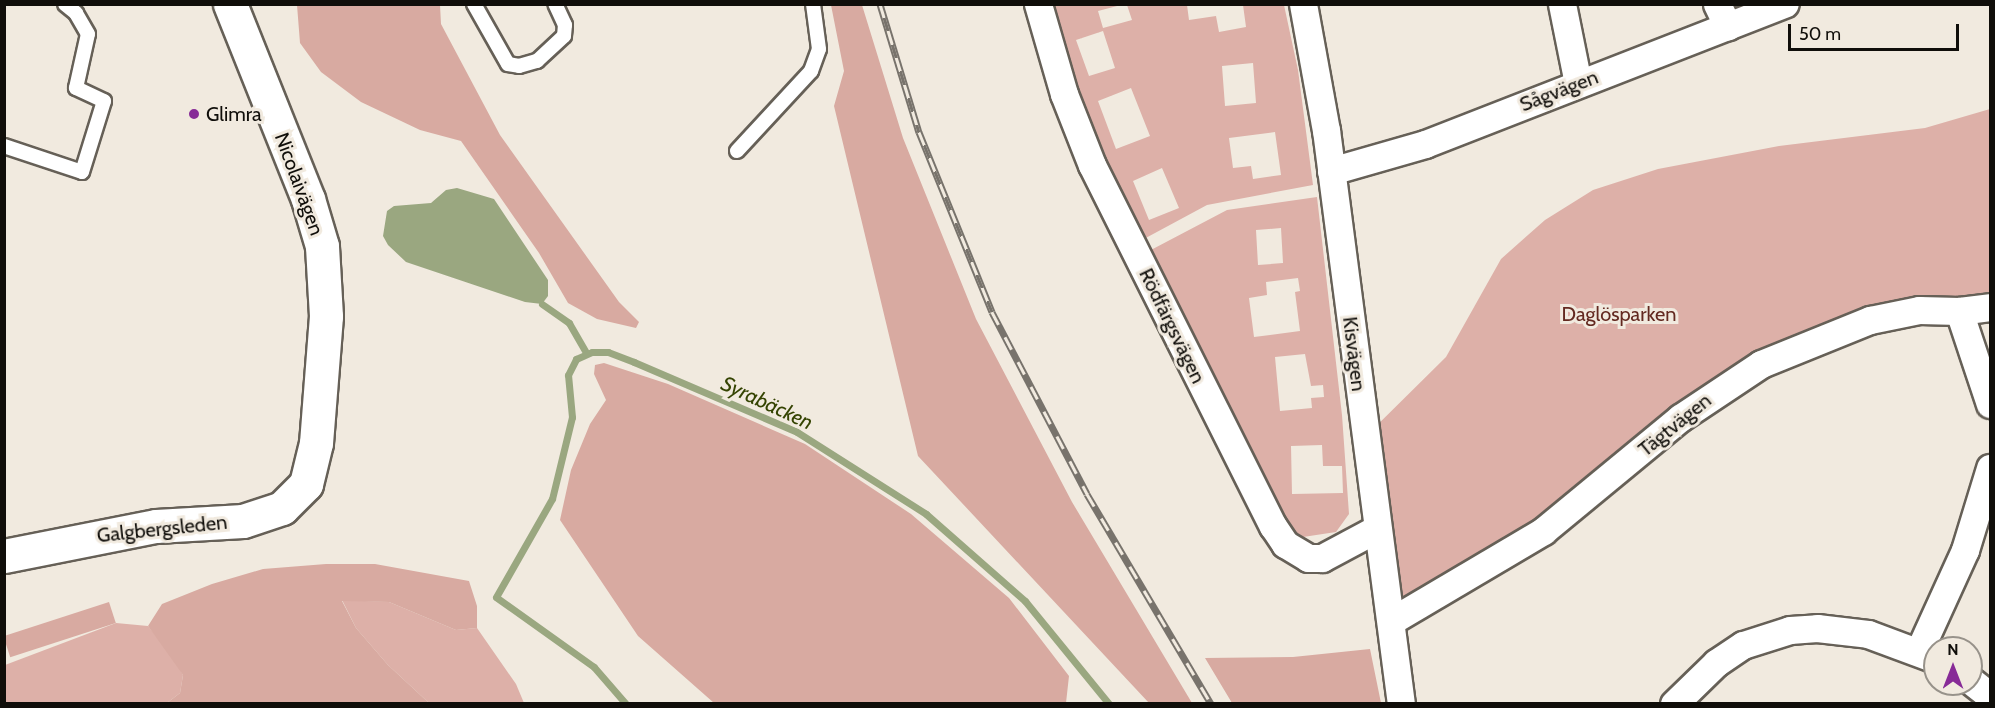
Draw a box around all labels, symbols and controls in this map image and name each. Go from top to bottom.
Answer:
scale bar [1791,12,1962,50]
text: 50 m [1799,23,1841,45]
street label: Sågvägen [1516,65,1602,117]
place label: Glimra [206,102,262,126]
marker: Glimra [187,107,201,121]
street label: Nicolaivägen [269,129,329,239]
street label: Rödfärgsvägen [1134,265,1210,387]
park label: Daglösparken [1562,302,1676,326]
street label: Kisvägen [1338,315,1370,393]
water label: Syrabäcken [717,371,817,435]
street label: Tägtvägen [1634,388,1716,462]
street label: Galgbergsleden [96,510,228,548]
north arrow [1923,636,1983,696]
text: N [1947,640,1959,659]

